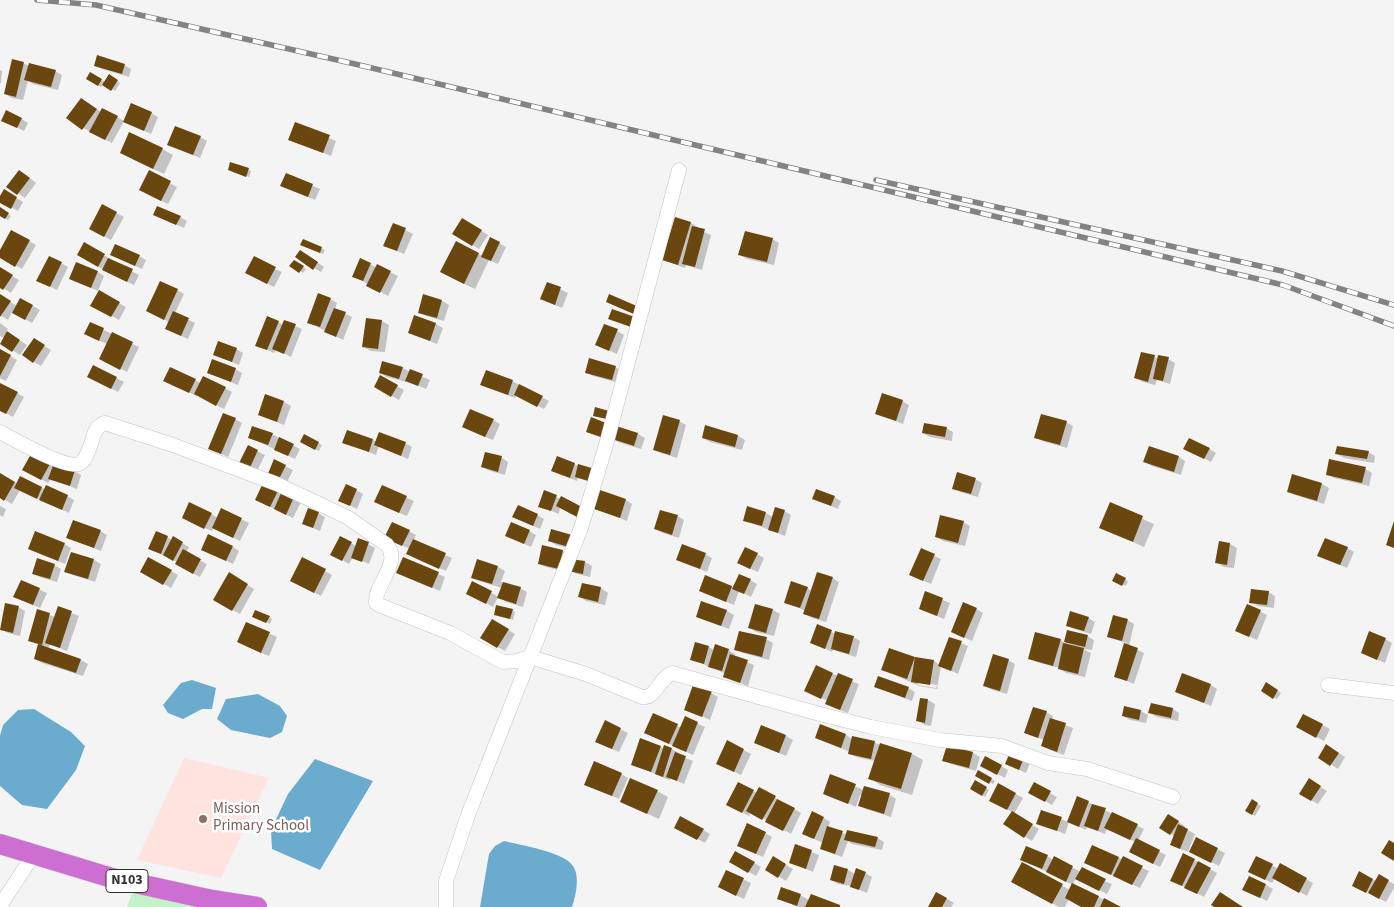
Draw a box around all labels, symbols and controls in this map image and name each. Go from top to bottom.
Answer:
place label: Mission Primary School [213,801,309,836]
marker: Mission Primary School [197,813,209,825]
road number: N103 [106,869,148,892]

